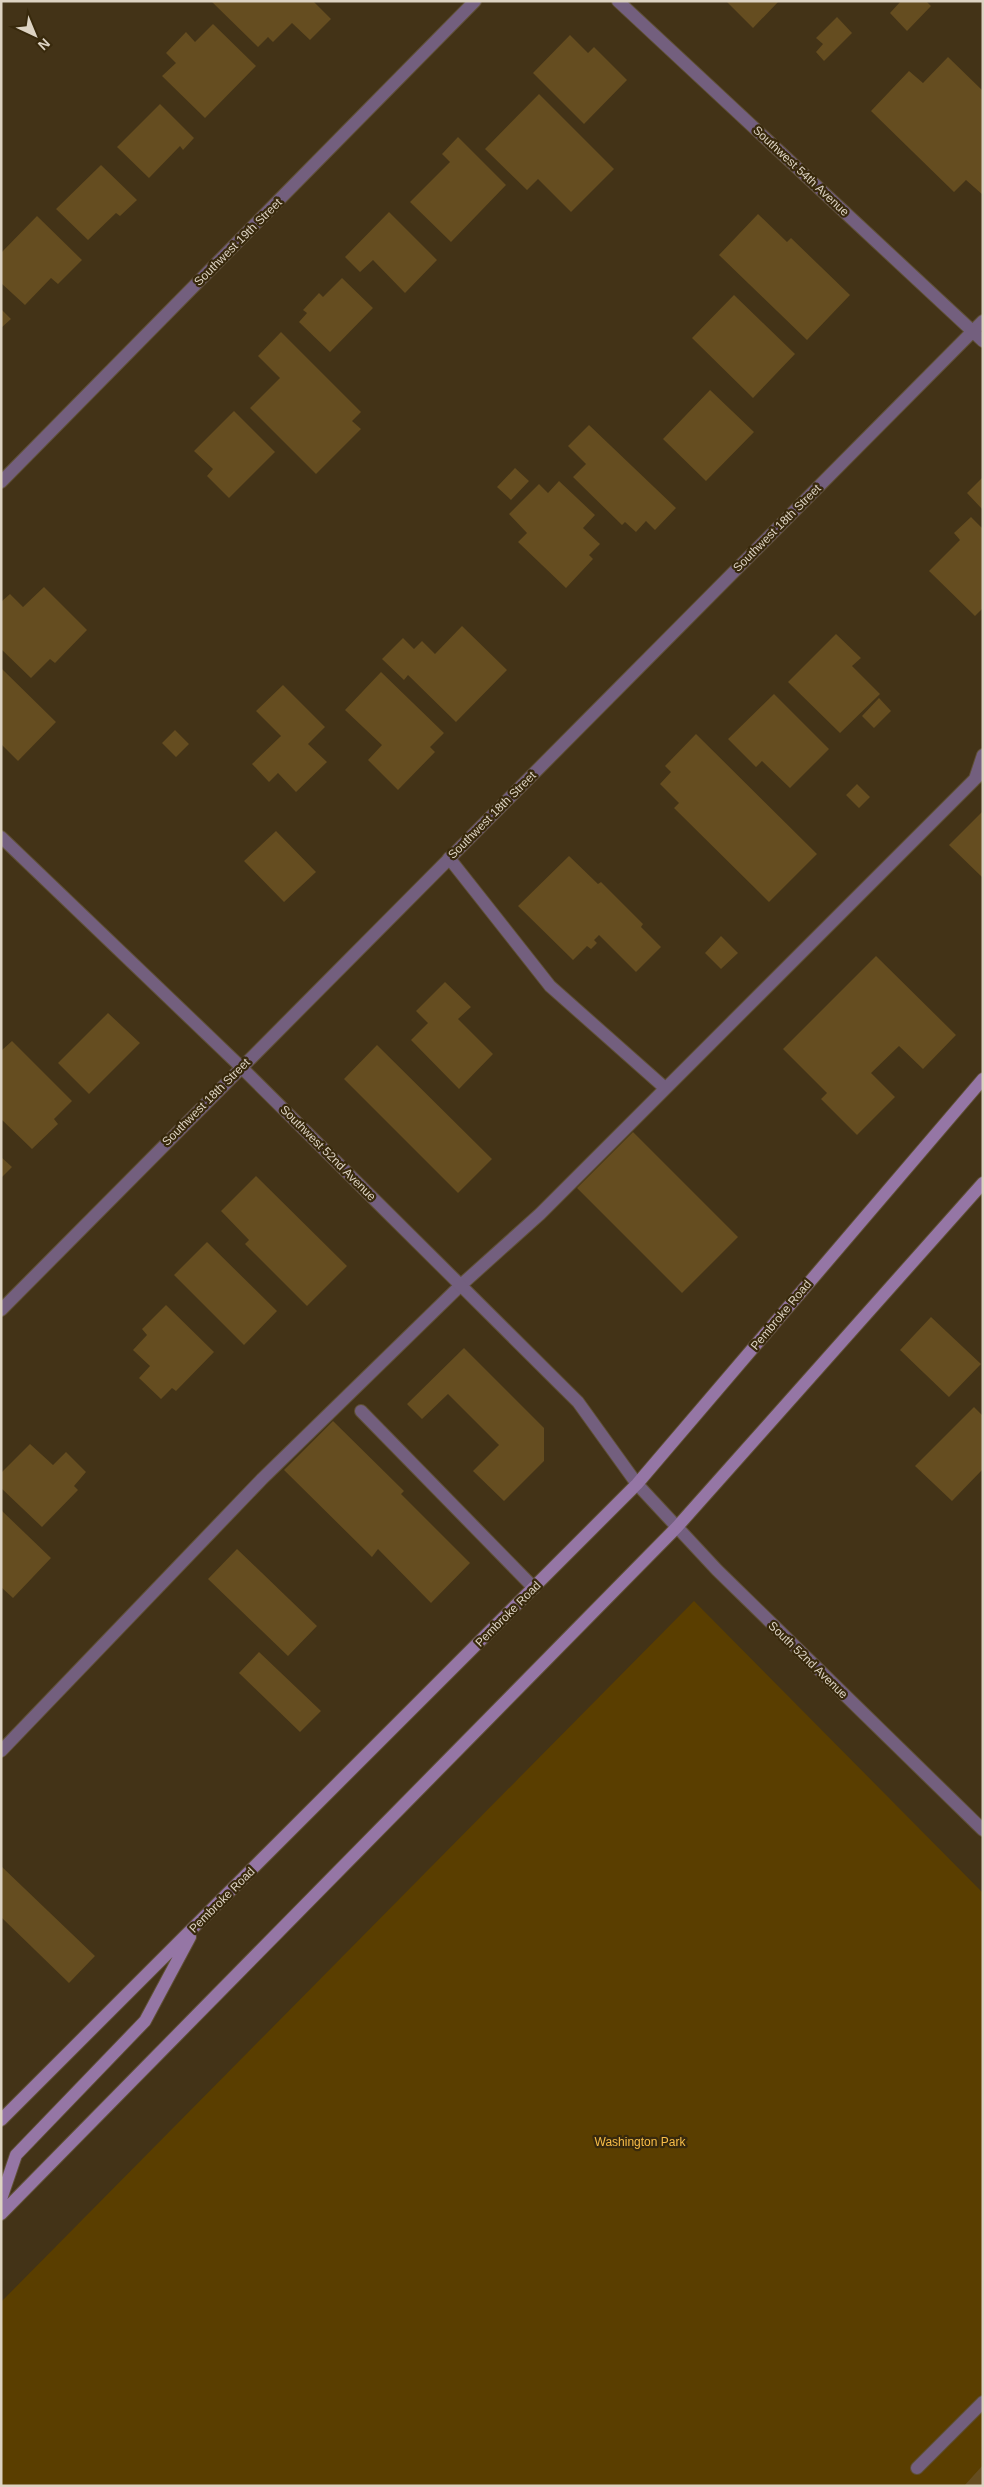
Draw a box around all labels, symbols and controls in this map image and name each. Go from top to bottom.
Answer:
north arrow [10,10,60,60]
text: N [35,35,53,54]
street label: Southwest 54th Avenue [750,123,852,219]
street label: Southwest 19th Street [191,195,285,289]
street label: Southwest 18th Street [730,481,824,575]
street label: Southwest 18th Street [445,768,539,862]
street label: Southwest 18th Street [159,1055,253,1149]
street label: Southwest 52nd Avenue [277,1102,379,1204]
street label: Pembroke Road [748,1277,814,1353]
street label: Pembroke Road [472,1578,544,1650]
street label: South 52nd Avenue [766,1619,851,1702]
street label: Pembroke Road [186,1864,258,1936]
park label: Washington Park [595,2135,686,2149]

